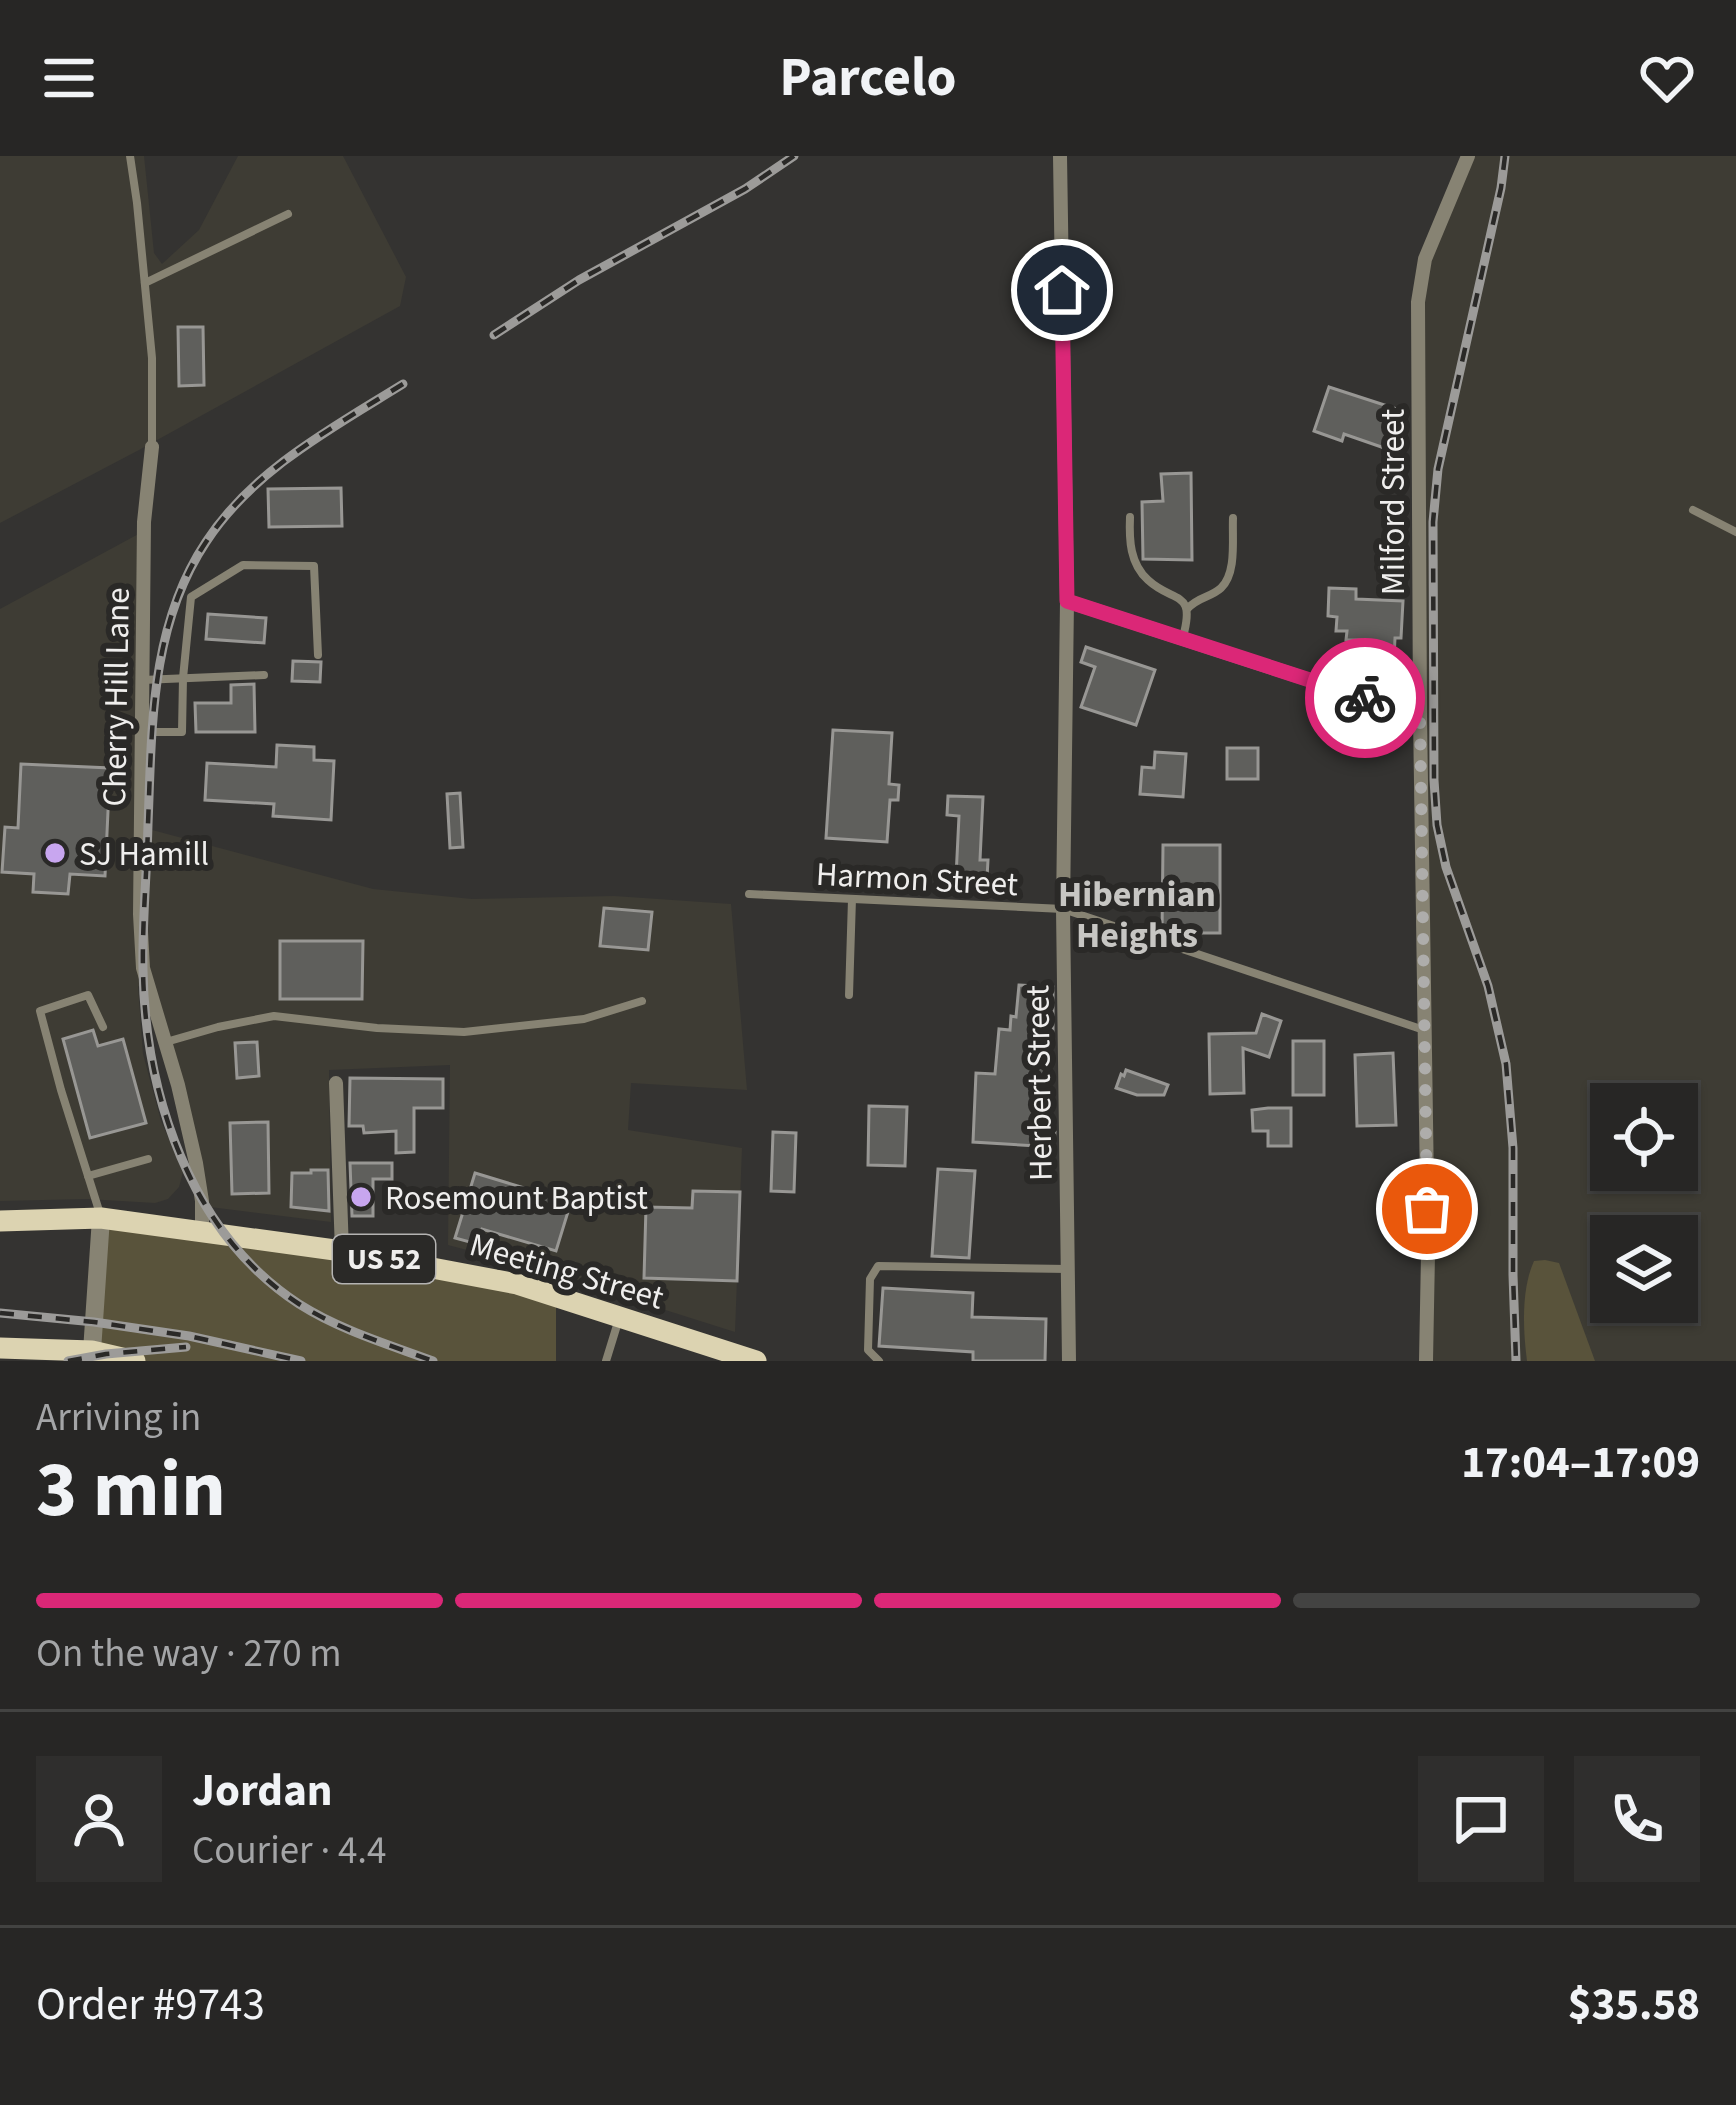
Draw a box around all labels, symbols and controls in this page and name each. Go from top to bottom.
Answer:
text: Parcelo [780,40,956,117]
icon: menu [36,45,102,111]
icon: heart [1634,45,1700,111]
pin [1011,239,1113,341]
icon: home [1029,257,1095,323]
street label: Milford Street [1370,409,1417,595]
street label: Cherry Hill Lane [91,587,142,807]
courier [1305,638,1425,758]
icon: bike [1332,665,1398,731]
place label: SJ Hamill [79,831,209,878]
marker: SJ Hamill [42,840,68,866]
street label: Harmon Street [815,851,1019,908]
district label: Hibernian Heights [1058,869,1216,961]
street label: Herbert Street [1014,985,1065,1181]
map controls [1590,1083,1698,1323]
button: locate [1590,1083,1698,1191]
pin [1376,1158,1478,1260]
place label: Rosemount Baptist [385,1175,648,1222]
icon: bag [1394,1176,1460,1242]
marker: Rosemount Baptist [348,1184,374,1210]
button: layers [1590,1215,1698,1323]
street label: Meeting Street [464,1221,669,1322]
road number: US 52 [333,1235,435,1283]
text: Arriving in [36,1390,201,1446]
text: 17:04–17:09 [1461,1431,1700,1495]
text: 3 min [36,1435,226,1546]
text: On the way · 270 m [36,1626,342,1682]
button: person [36,1756,162,1882]
button: chat [1418,1756,1544,1882]
button: phone [1574,1756,1700,1882]
text: Jordan [192,1759,333,1823]
text: Courier · 4.4 [192,1823,386,1879]
text: Order #9743 [36,1973,265,2037]
text: $35.58 [1568,1973,1700,2037]

